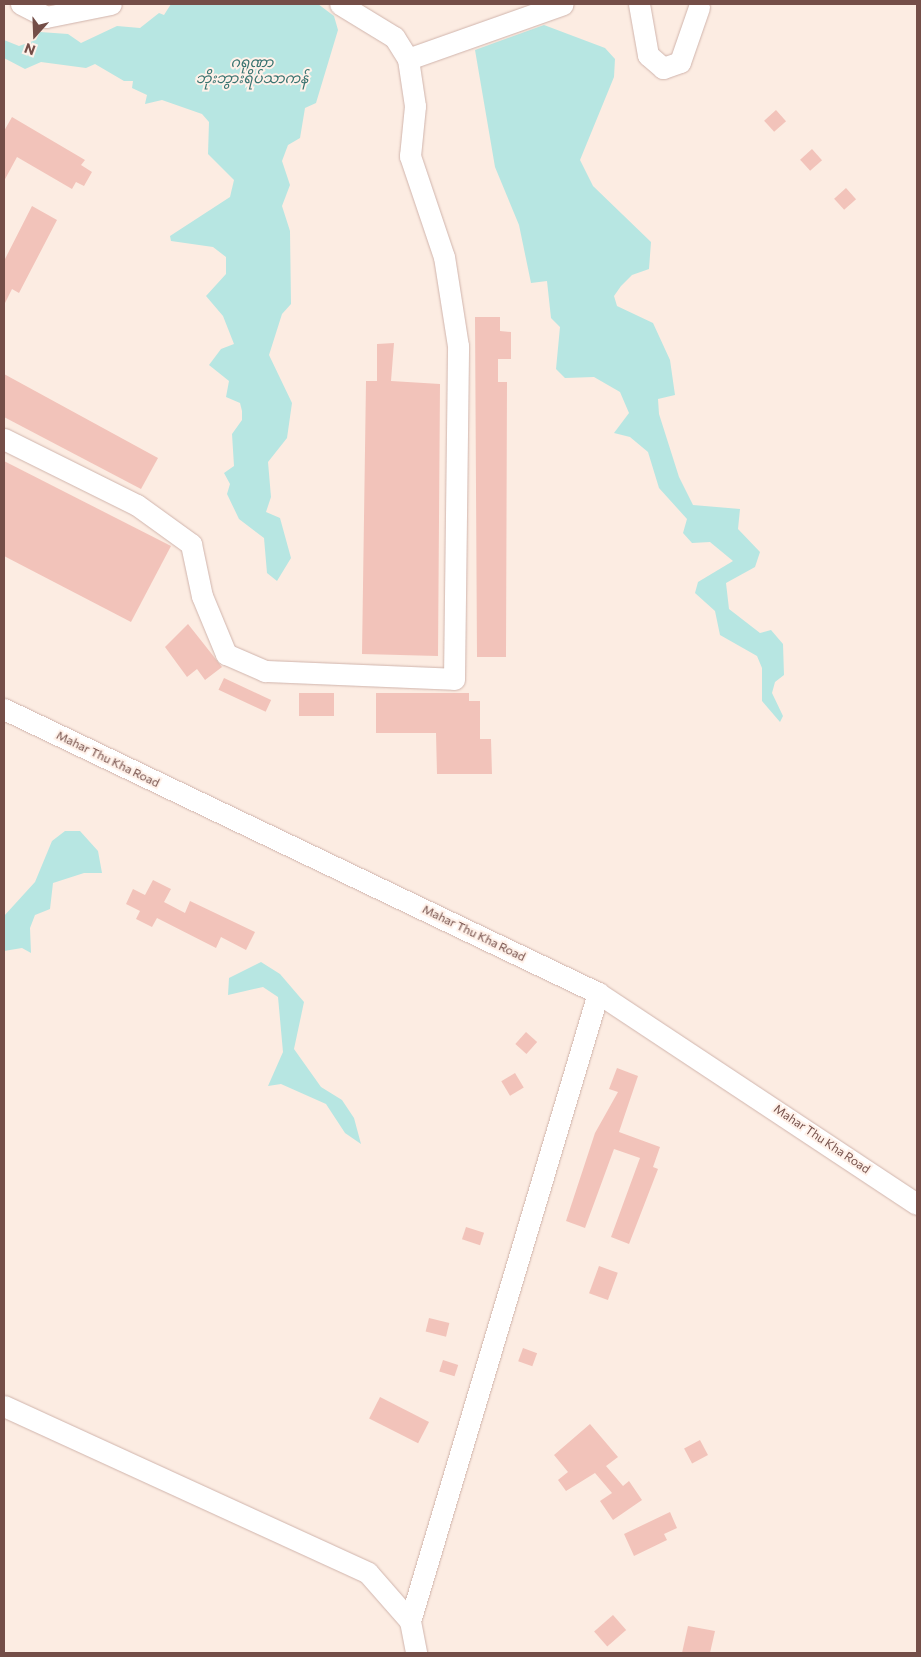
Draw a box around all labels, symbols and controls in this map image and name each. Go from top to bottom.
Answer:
north arrow [10,10,60,60]
text: N [22,40,38,59]
water label: ဂရုဏာ ဘိုးဘွားရိပ်သာကန် [196,54,308,86]
street label: Mahar Thu Kha Road [54,728,162,790]
street label: Mahar Thu Kha Road [420,902,528,964]
street label: Mahar Thu Kha Road [771,1101,873,1177]

